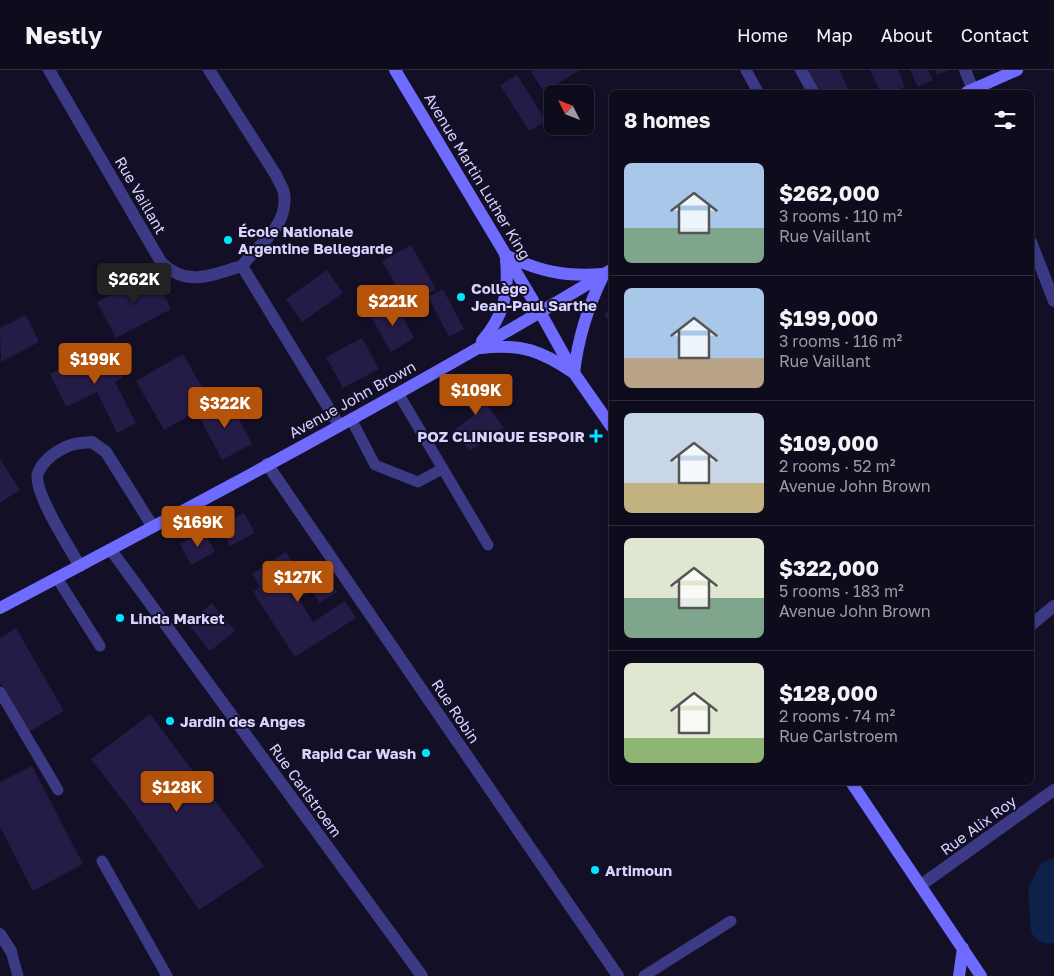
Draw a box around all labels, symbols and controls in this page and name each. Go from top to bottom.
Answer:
text: Nestly [25,20,102,49]
text: Home [737,24,788,46]
text: Map [816,24,853,46]
text: About [881,24,933,46]
text: Contact [961,24,1029,46]
north arrow [544,85,594,135]
map controls [544,85,594,135]
street label: Avenue Martin Luther King [421,90,535,262]
icon: filters [991,106,1019,134]
text: 8 homes [624,107,711,133]
street label: Rue Vaillant [112,153,170,237]
text: $262,000 [779,180,880,206]
icon: home [664,183,724,243]
text: 3 rooms · 110 m² [779,206,902,226]
place label: École Nationale Argentine Bellegarde [238,222,393,257]
text: Rue Vaillant [779,226,871,246]
marker: École Nationale Argentine Bellegarde [222,234,234,246]
pin: $262K [99,262,169,305]
text: $262K [108,269,160,289]
place label: Collège Jean-Paul Sarthe [471,279,597,314]
pin: $221K [358,284,428,327]
text: $221K [368,291,418,311]
marker: Collège Jean-Paul Sarthe [455,291,467,303]
text: $199,000 [779,305,878,331]
icon: home [664,308,724,368]
text: 3 rooms · 116 m² [779,331,902,351]
pin: $199K [60,342,130,385]
text: $199K [70,349,120,369]
text: Rue Vaillant [779,351,871,371]
street label: Avenue John Brown [285,357,419,441]
pin: $109K [441,374,511,416]
text: $109K [450,380,502,400]
pin: $322K [190,386,260,429]
text: $322K [199,393,251,413]
place label: POZ CLINIQUE ESPOIR [417,427,585,445]
marker: POZ CLINIQUE ESPOIR [589,429,603,443]
text: $109,000 [779,430,879,456]
icon: home [664,433,724,493]
text: 2 rooms · 52 m² [779,456,895,476]
text: Avenue John Brown [779,476,931,496]
pin: $169K [163,506,233,548]
text: $169K [173,512,223,532]
text: $322,000 [779,555,879,581]
icon: home [664,558,724,618]
pin: $127K [263,560,333,603]
text: $127K [273,567,323,587]
text: 5 rooms · 183 m² [779,581,904,601]
text: Avenue John Brown [779,601,931,621]
place label: Linda Market [130,609,225,627]
marker: Linda Market [114,612,126,624]
street label: Rue Robin [428,676,484,746]
text: $128,000 [779,680,878,706]
icon: home [664,683,724,743]
text: 2 rooms · 74 m² [779,706,895,726]
place label: Jardin des Anges [180,712,305,730]
marker: Jardin des Anges [164,715,176,727]
text: Rue Carlstroem [779,726,898,746]
street label: Rue Carlstroem [266,740,346,840]
place label: Rapid Car Wash [301,744,416,762]
marker: Rapid Car Wash [420,747,432,759]
pin: $128K [142,770,212,813]
text: $128K [152,777,202,797]
street label: Rue Alix Roy [937,791,1020,858]
place label: Artimoun [605,861,672,879]
marker: Artimoun [589,864,601,876]

